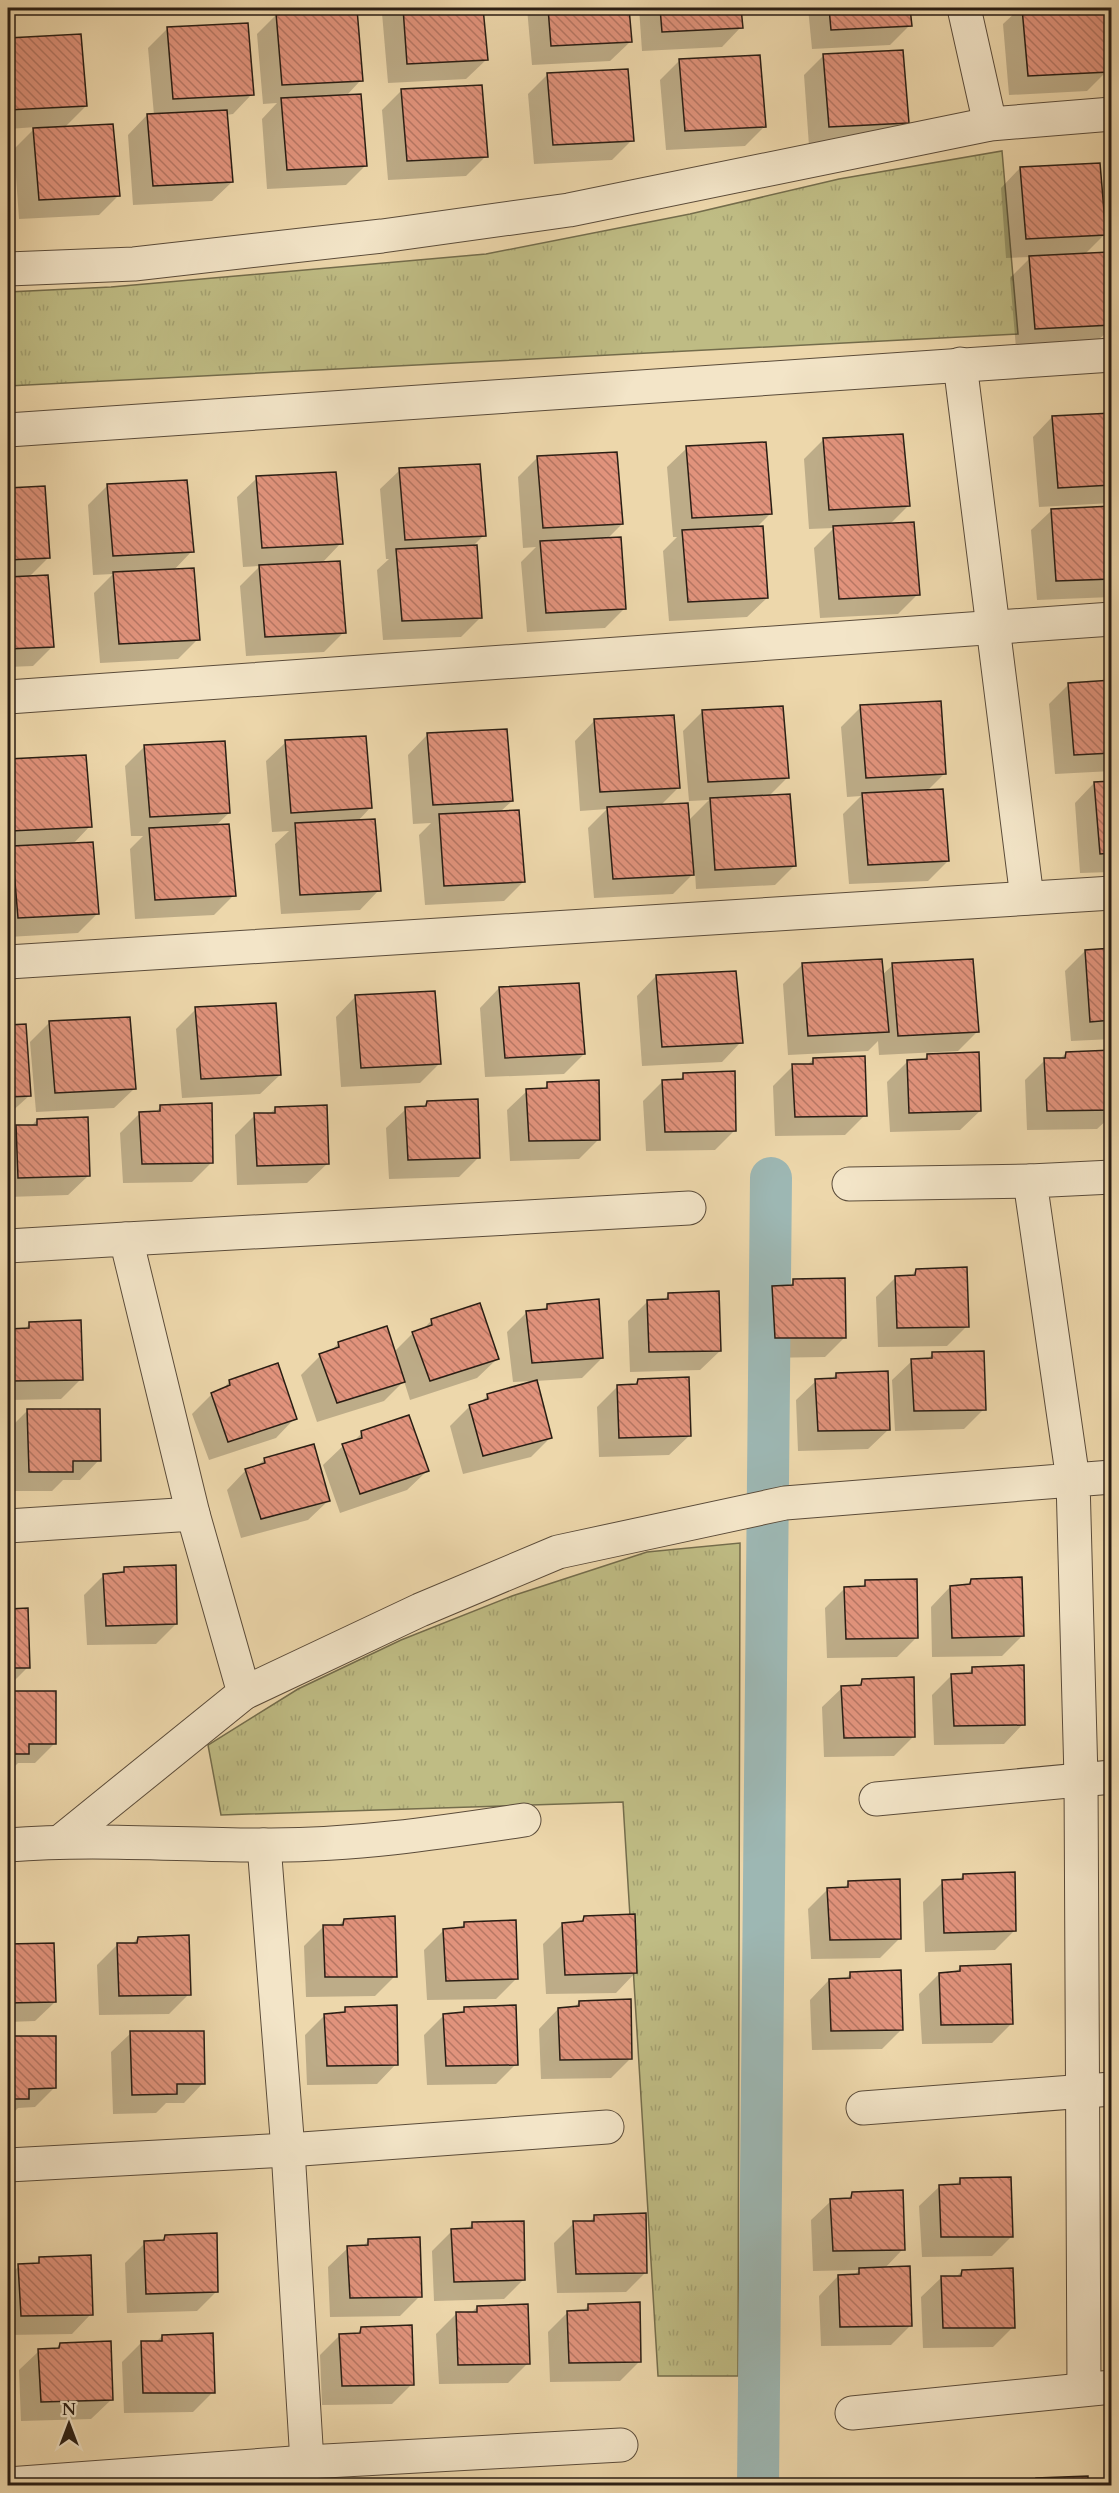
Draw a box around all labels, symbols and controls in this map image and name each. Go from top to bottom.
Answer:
north arrow [39,2394,99,2454]
text: N [62,2399,76,2421]

